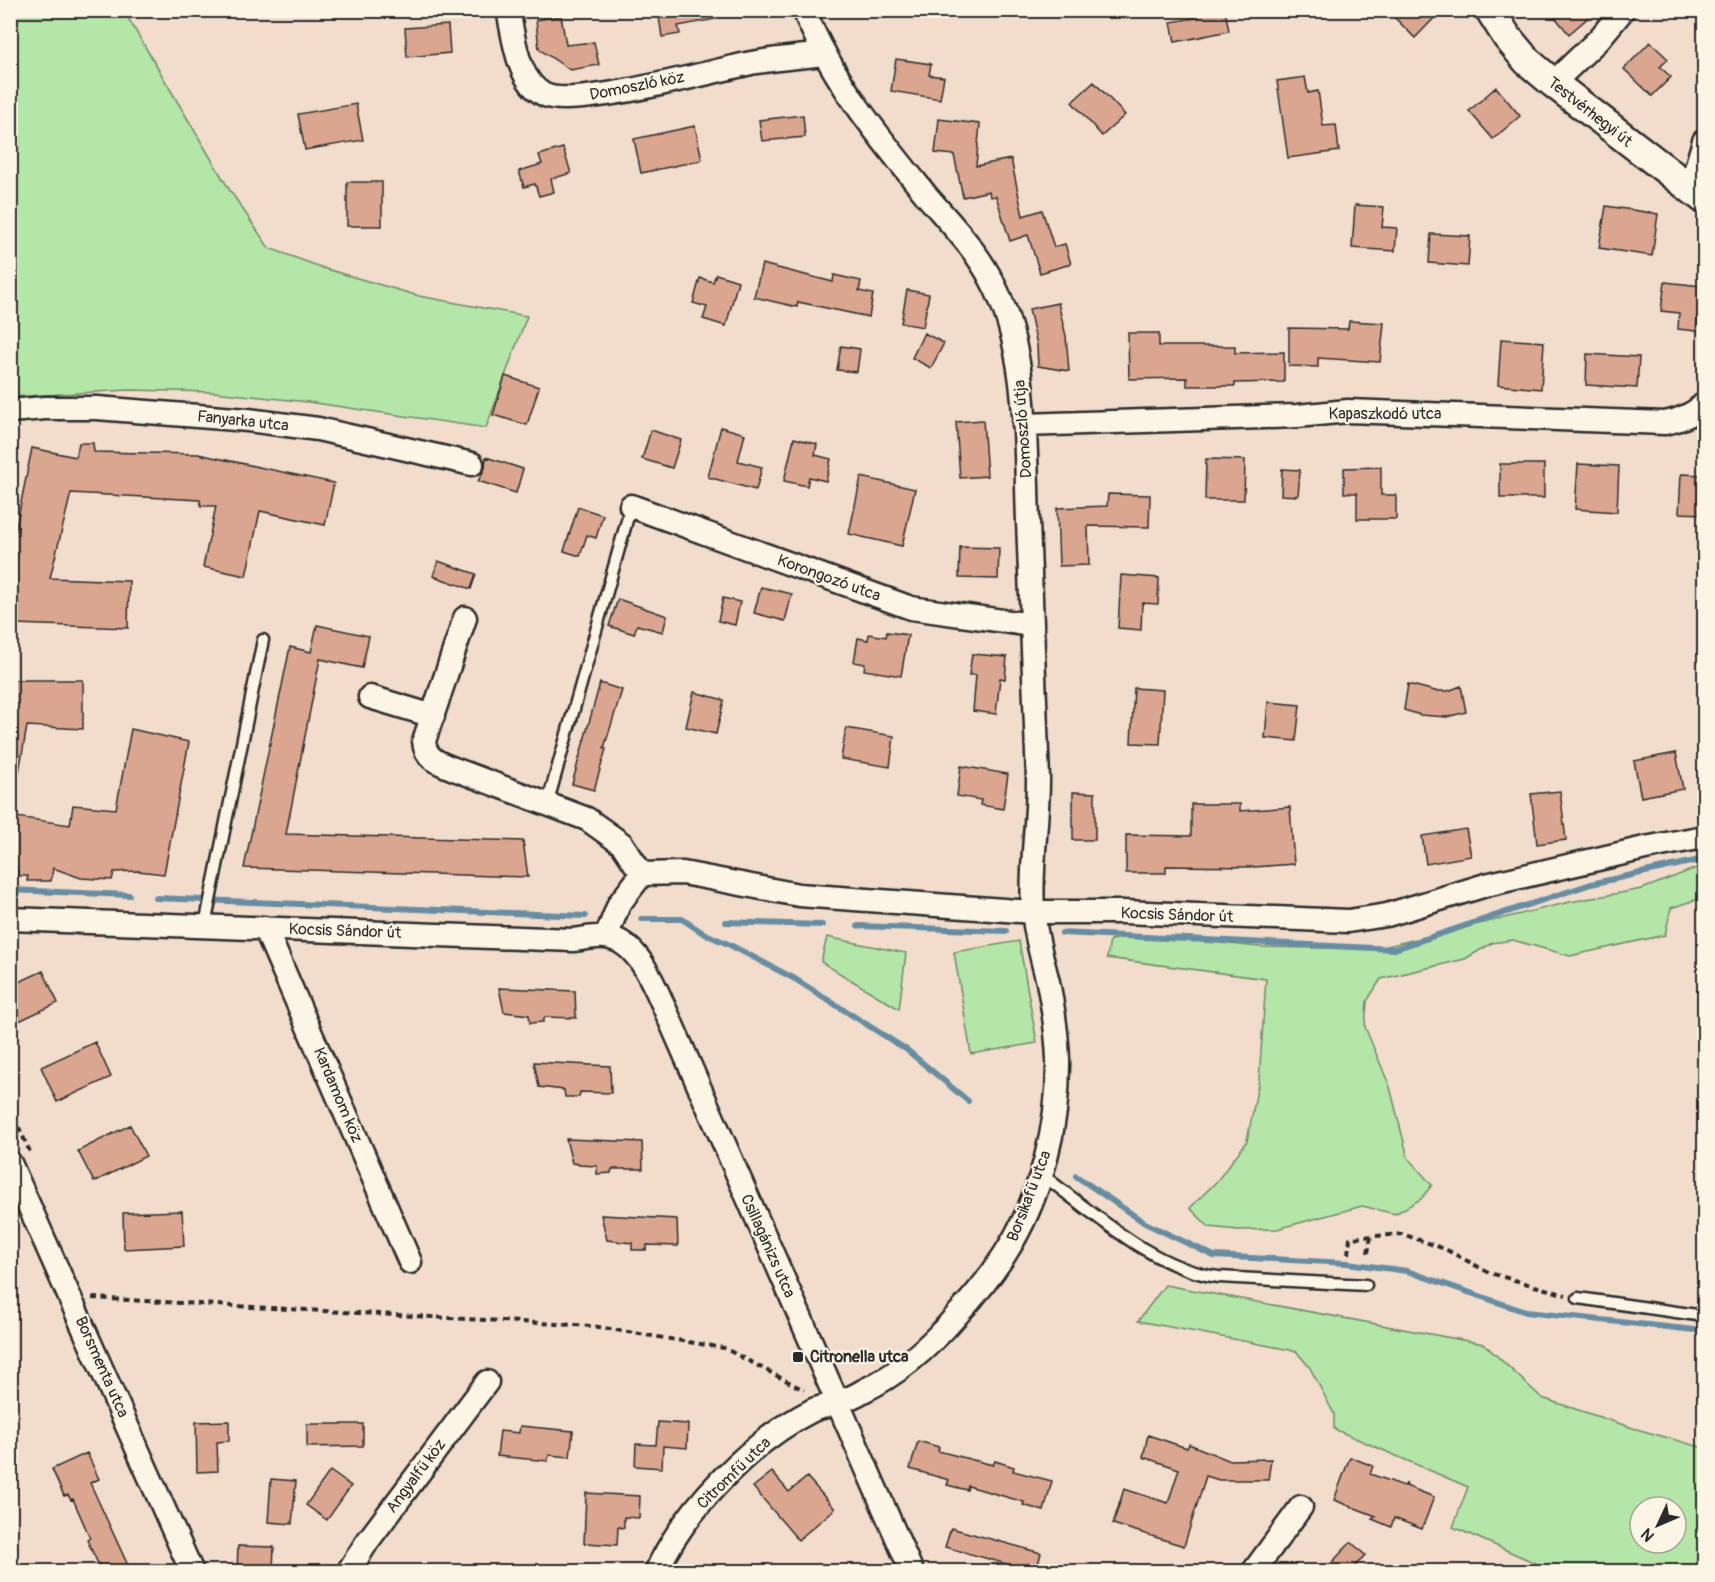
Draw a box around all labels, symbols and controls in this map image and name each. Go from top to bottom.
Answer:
street label: Domoszló köz [588,67,686,105]
street label: Testvérhegyi út [1544,73,1637,152]
street label: Domoszló útja [1010,379,1036,479]
street label: Kapaszkodó utca [1329,404,1441,424]
street label: Fanyarka utca [196,406,290,436]
street label: Korongozó utca [775,550,883,606]
street label: Kocsis Sándor út [1120,903,1234,927]
street label: Kocsis Sándor út [288,919,402,943]
street label: Kardamom köz [309,1044,367,1146]
street label: Borsikafű utca [1002,1148,1056,1244]
street label: Csillagánizs utca [736,1191,800,1301]
street label: Borsmenta utca [71,1313,133,1421]
place label: Citronella utca [810,1347,909,1367]
marker: Citronella utca [791,1350,805,1364]
street label: Citromfű utca [693,1433,775,1513]
street label: Angyalfű köz [382,1435,450,1517]
north arrow [1628,1495,1688,1555]
text: N [1637,1524,1659,1546]

